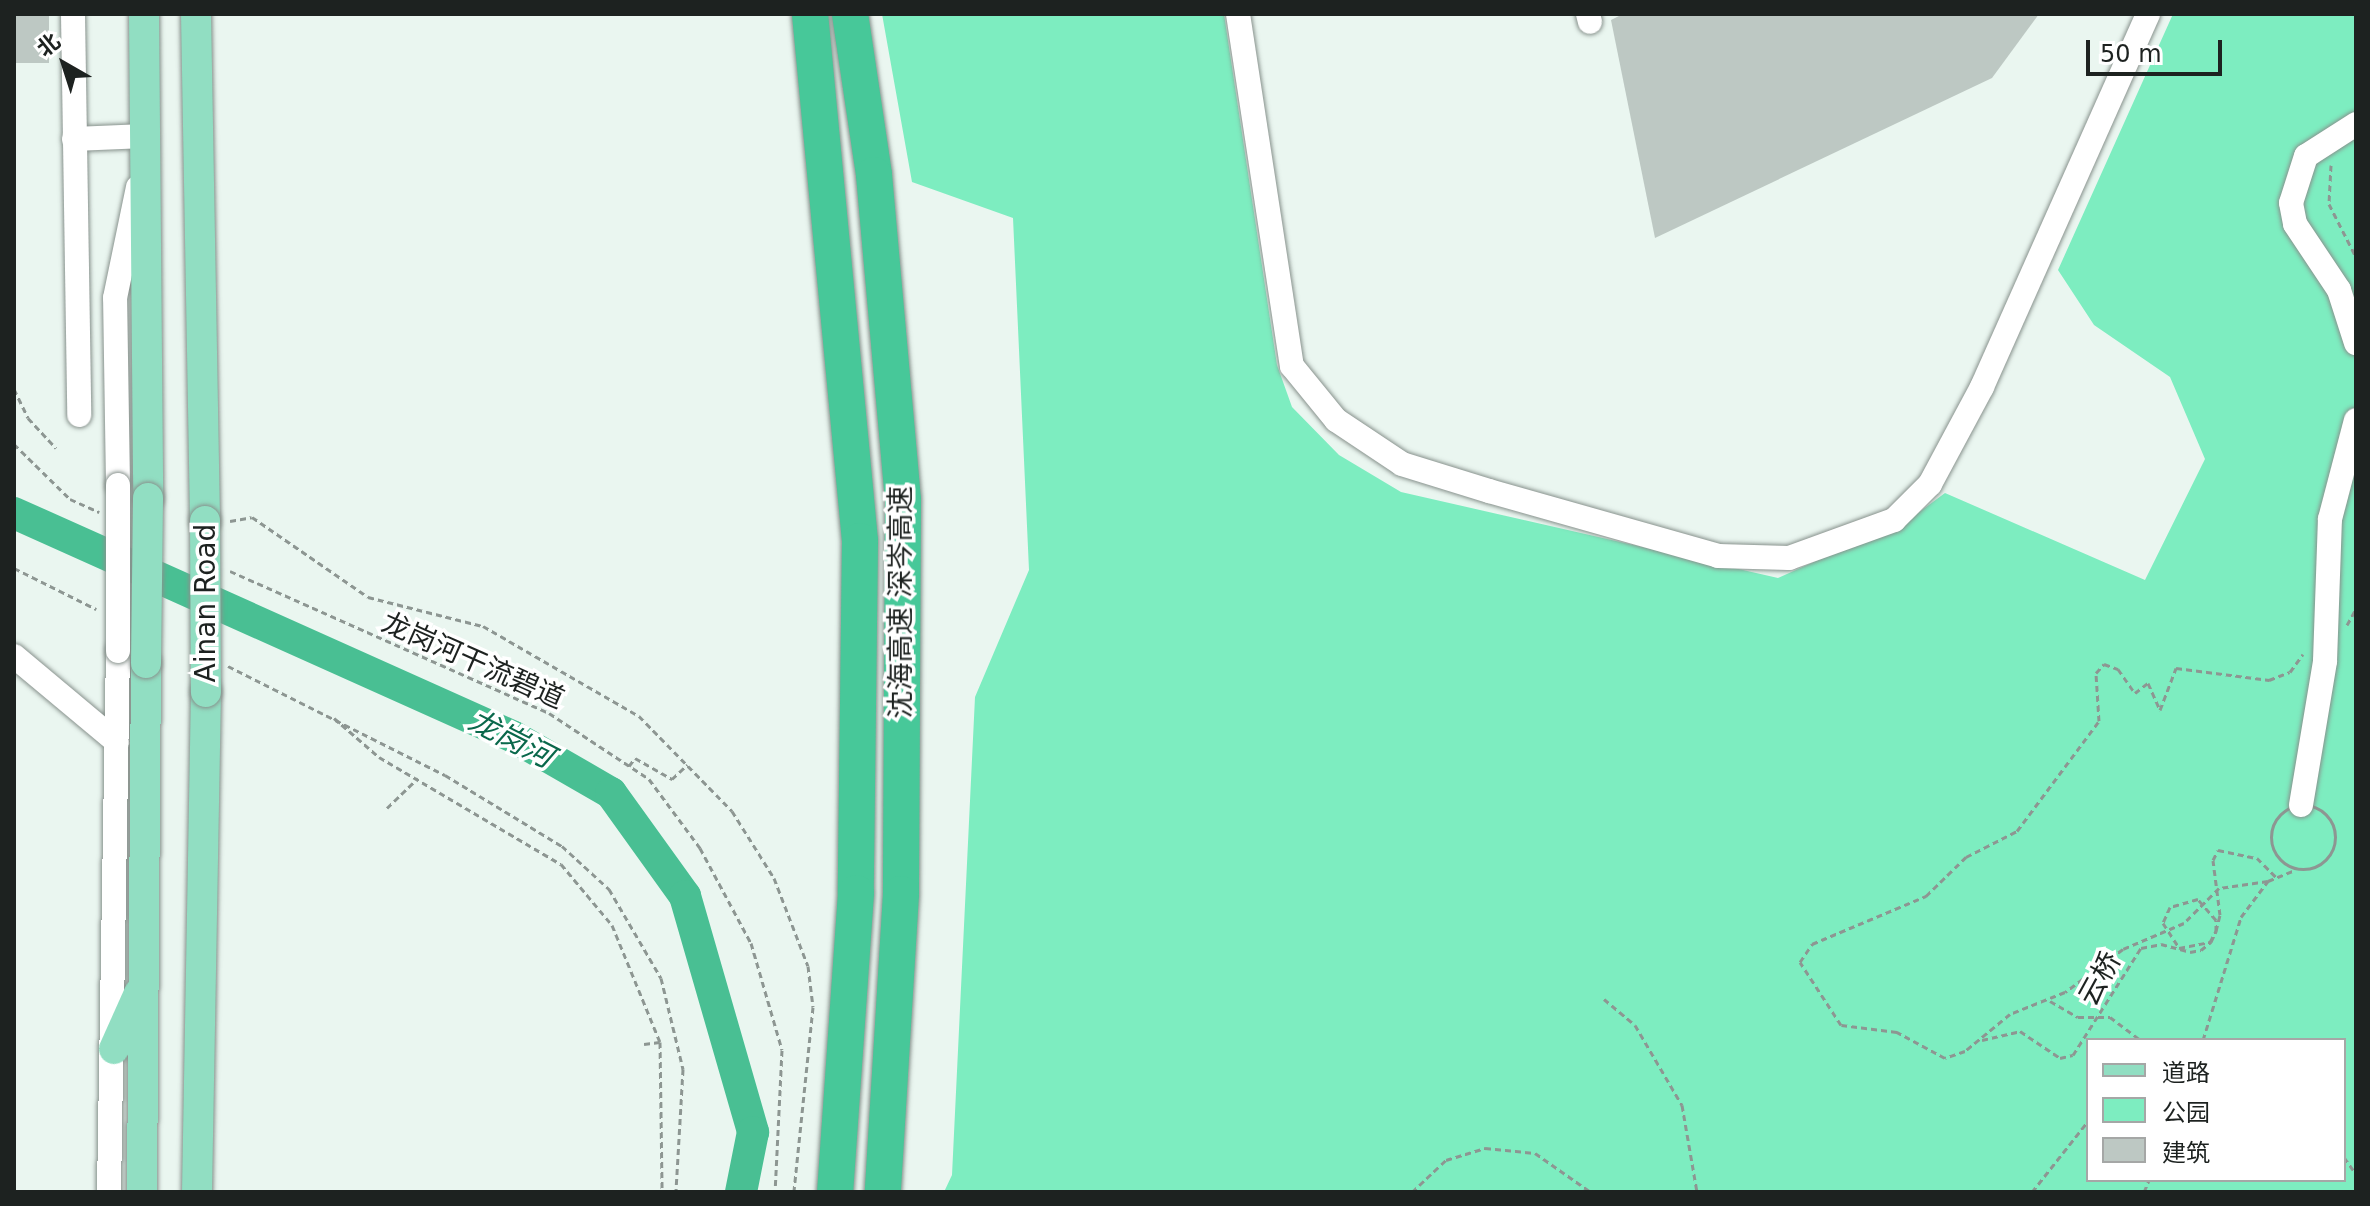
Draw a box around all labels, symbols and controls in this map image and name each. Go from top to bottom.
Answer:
north arrow [24,24,104,104]
scale bar [2090,24,2226,74]
text: 北 [32,28,65,62]
text: 50 m [2100,40,2162,68]
street label: 沈海高速 深岑高速 [884,486,918,718]
street label: Ainan Road [189,524,223,682]
street label: 龙岗河干流碧道 [377,606,569,716]
water label: 龙岗河 [463,703,559,775]
street label: 云桥 [2072,946,2128,1012]
legend [2086,1038,2346,1182]
text: 道路 [2162,1059,2210,1087]
text: 公园 [2162,1099,2210,1127]
text: 建筑 [2162,1139,2210,1167]

